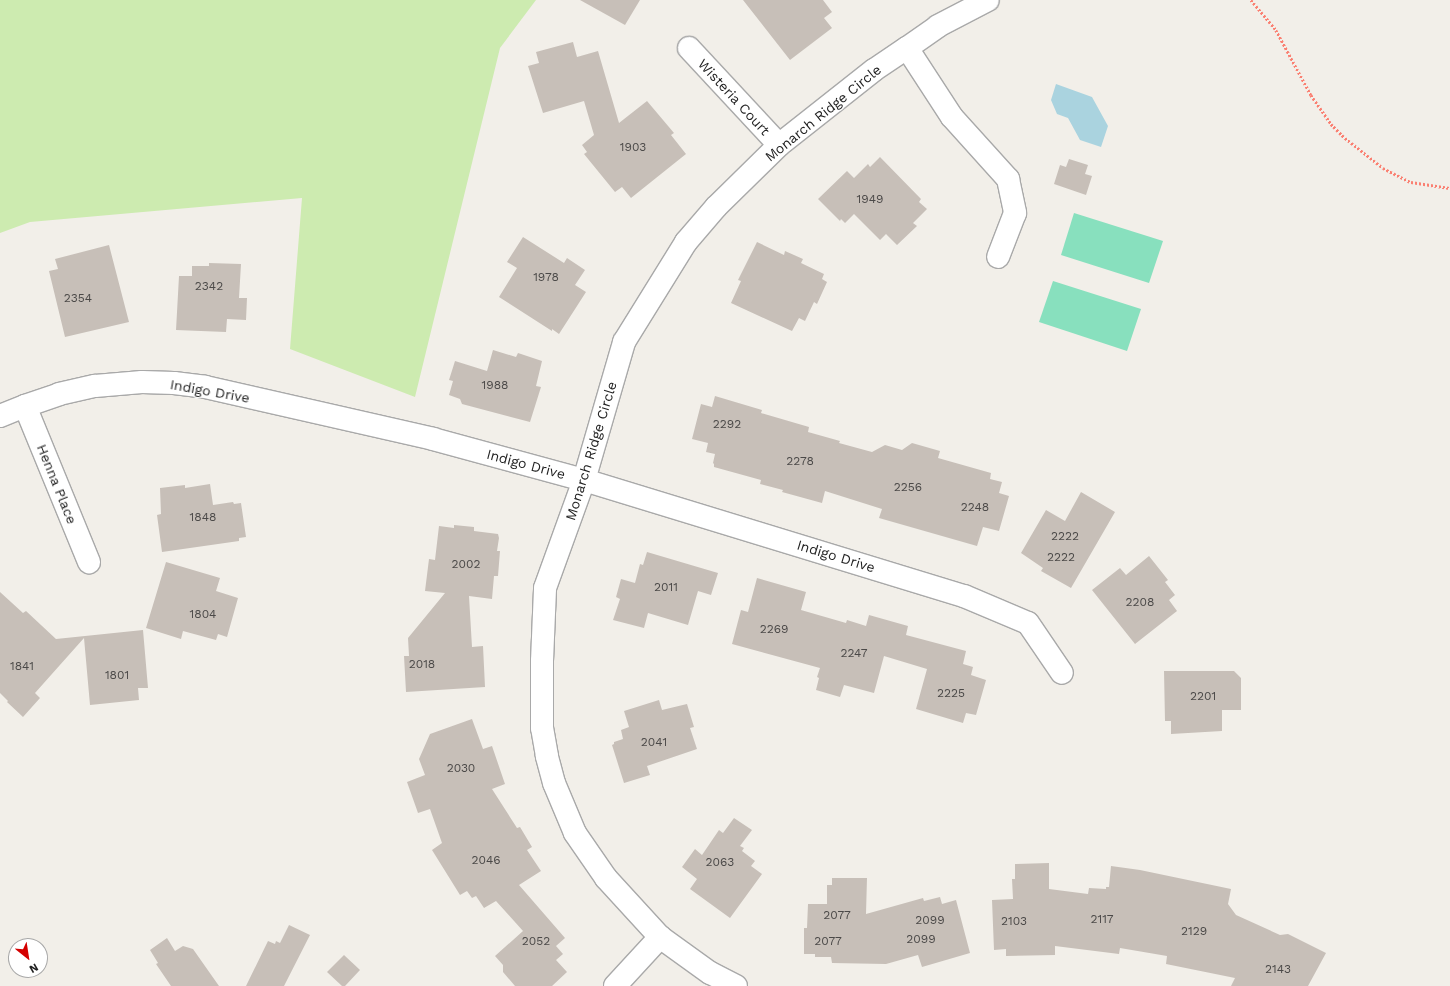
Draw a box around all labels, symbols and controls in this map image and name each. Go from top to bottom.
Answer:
street label: Wisteria Court [694,55,774,139]
street label: Monarch Ridge Circle [762,61,884,165]
house number: 1903 [620,141,646,155]
house number: 1949 [857,193,883,207]
house number: 1978 [533,271,559,285]
house number: 2342 [195,280,223,294]
house number: 2354 [64,292,92,306]
street label: Indigo Drive [169,376,251,406]
house number: 1988 [482,379,508,393]
street label: Monarch Ridge Circle [562,379,620,523]
house number: 2292 [713,418,741,432]
street label: Henna Place [33,441,81,527]
street label: Indigo Drive [485,445,567,483]
house number: 2278 [786,455,814,469]
house number: 2256 [894,481,922,495]
house number: 2248 [961,501,989,515]
house number: 1848 [190,511,216,525]
house number: 2222 [1051,530,1079,544]
street label: Indigo Drive [795,536,877,576]
house number: 2222 [1047,551,1075,565]
house number: 2002 [452,558,480,572]
house number: 2011 [654,581,678,595]
house number: 2208 [1126,596,1154,610]
house number: 1804 [190,608,216,622]
house number: 2269 [760,623,788,637]
house number: 2247 [840,647,868,661]
house number: 2018 [409,658,435,672]
house number: 1841 [10,660,34,674]
house number: 1801 [105,669,129,683]
house number: 2225 [937,687,965,701]
house number: 2201 [1190,690,1216,704]
house number: 2041 [641,736,667,750]
house number: 2030 [447,762,475,776]
house number: 2046 [471,854,501,868]
house number: 2063 [706,856,734,870]
house number: 2077 [823,909,851,923]
house number: 2117 [1090,913,1114,927]
house number: 2099 [915,914,945,928]
house number: 2103 [1001,915,1027,929]
house number: 2129 [1181,925,1207,939]
house number: 2099 [906,933,936,947]
house number: 2052 [522,935,550,949]
house number: 2077 [814,935,842,949]
north arrow [8,938,48,978]
text: N [27,960,41,976]
house number: 2143 [1265,963,1291,977]

